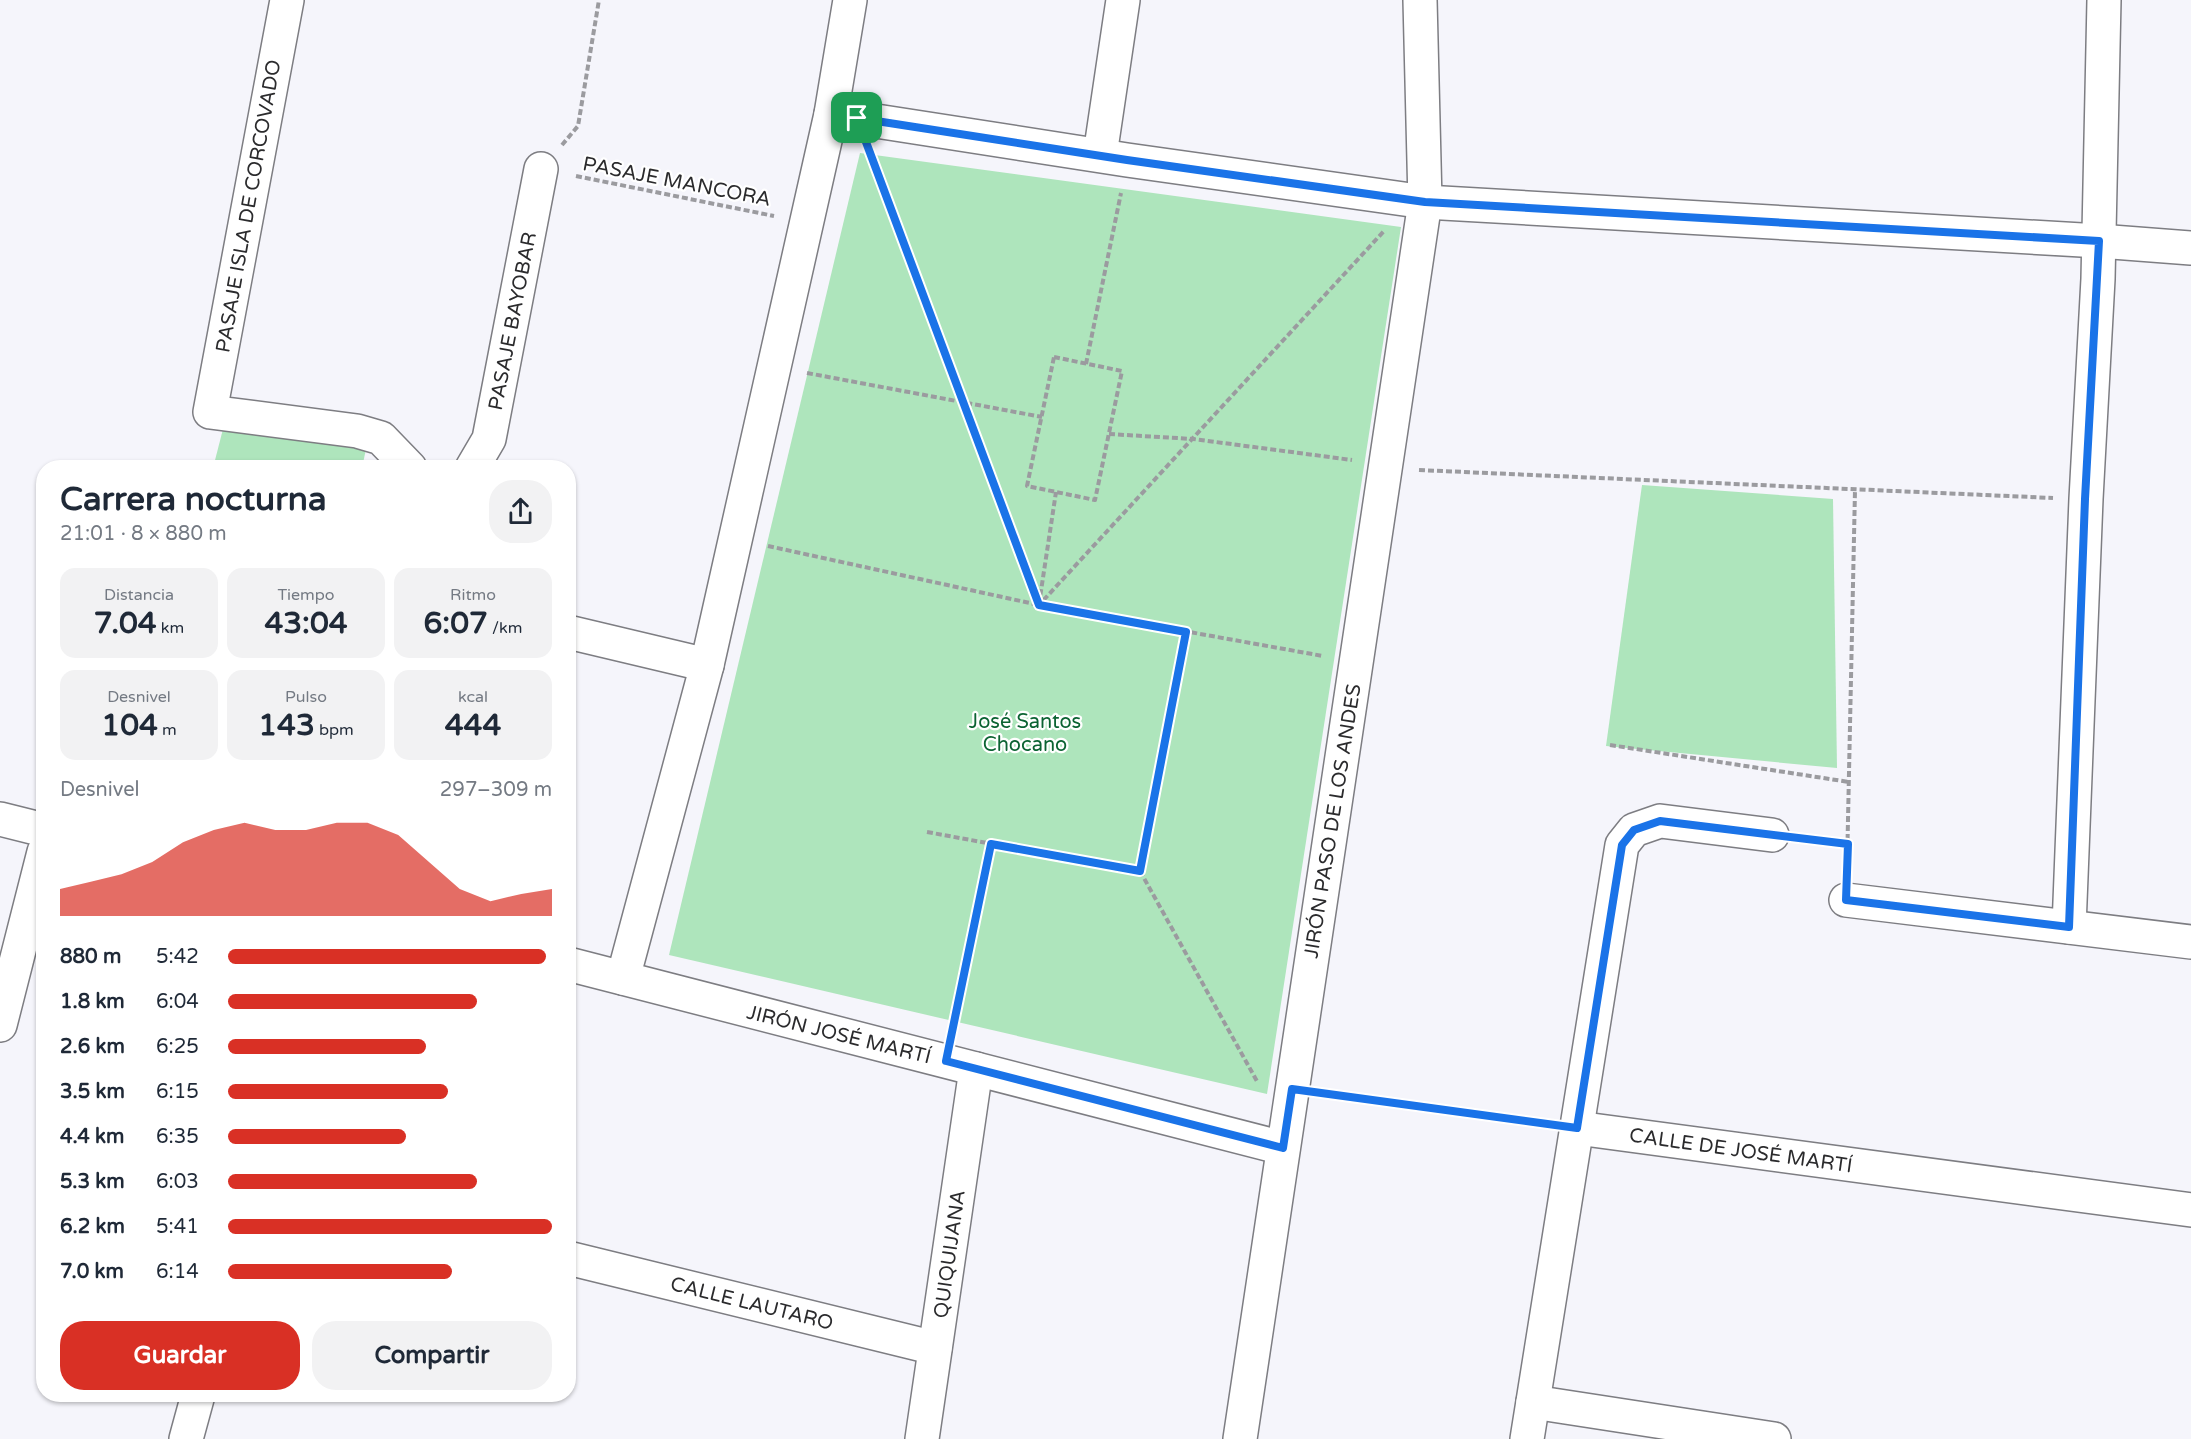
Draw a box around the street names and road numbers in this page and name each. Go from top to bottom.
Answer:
street label: PASAJE ISLA DE CORCOVADO [211,58,287,354]
street label: PASAJE MANCORA [581,152,773,212]
street label: PASAJE BAYOBAR [484,230,542,412]
street label: JIRÓN PASO DE LOS ANDES [1298,682,1367,960]
street label: JIRÓN JOSÉ MARTÍ [744,999,934,1069]
street label: CALLE DE JOSÉ MARTÍ [1628,1122,1854,1179]
street label: QUIQUIJANA [929,1188,971,1320]
street label: CALLE LAUTARO [668,1272,836,1336]

